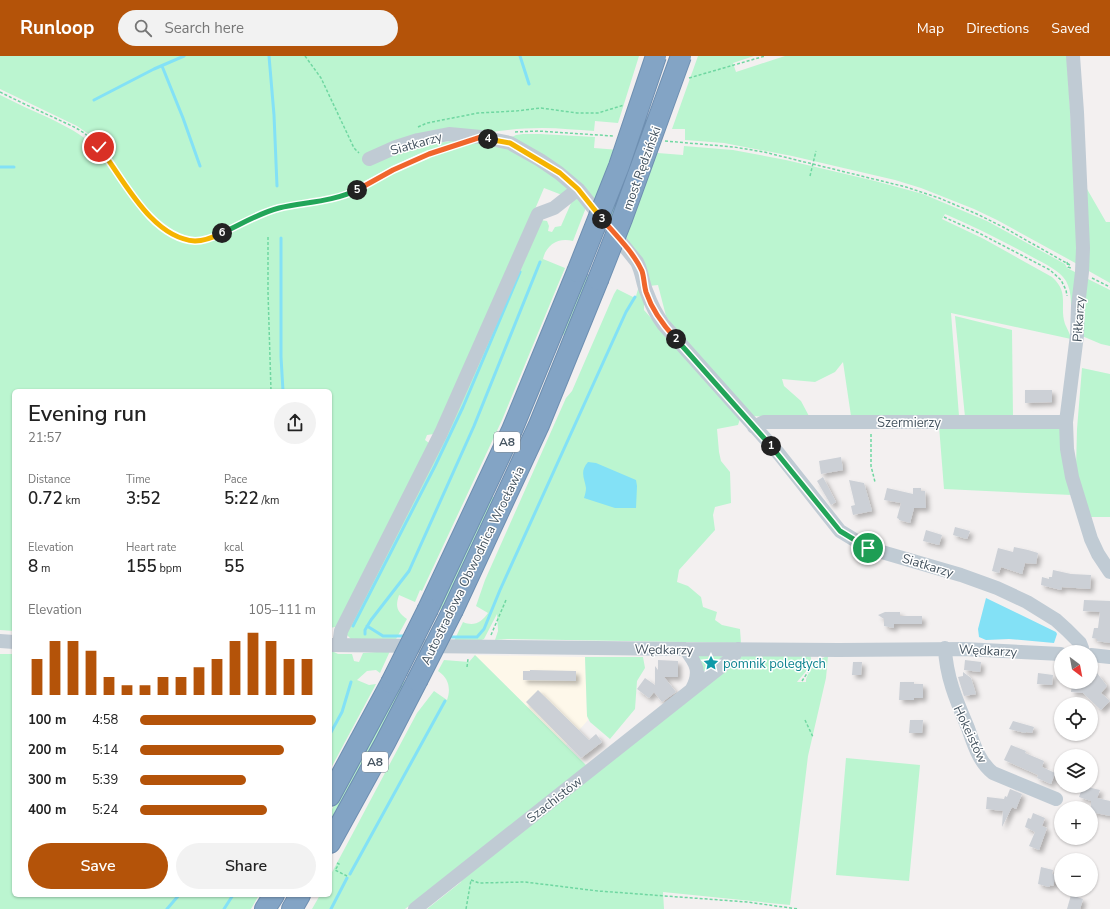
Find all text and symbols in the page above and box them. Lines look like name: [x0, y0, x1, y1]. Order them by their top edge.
search box: [118, 10, 398, 46]
text: Runloop: [20, 15, 94, 41]
icon: search: [132, 17, 154, 39]
text: Search here: [164, 18, 244, 38]
text: Map: [917, 19, 944, 38]
text: Directions: [966, 19, 1029, 38]
text: Saved: [1051, 19, 1090, 38]
street label: most Rędziński: [618, 124, 665, 213]
street label: Siatkarzy: [388, 128, 445, 160]
pin: 4: [478, 129, 498, 149]
pin: [82, 130, 116, 164]
text: 4: [485, 131, 491, 146]
icon: check: [88, 136, 110, 158]
pin: 5: [347, 180, 367, 200]
text: 5: [354, 182, 360, 197]
pin: 3: [592, 209, 612, 229]
text: 3: [599, 211, 605, 226]
pin: 6: [212, 223, 232, 243]
text: 6: [219, 225, 225, 240]
street label: Piłkarzy: [1068, 295, 1090, 343]
pin: 2: [666, 329, 686, 349]
text: 2: [673, 331, 679, 346]
text: Evening run: [28, 399, 147, 429]
button: share: [274, 402, 316, 444]
street label: Szermierzy: [877, 414, 941, 432]
text: 21:57: [28, 429, 62, 447]
road number: A8: [494, 432, 520, 452]
pin: 1: [761, 436, 781, 456]
text: 1: [768, 438, 774, 453]
street label: Autostradowa Obwodnica Wrocławia: [417, 463, 529, 668]
text: Distance: [28, 472, 71, 487]
text: Time: [126, 472, 150, 487]
text: Pace: [224, 472, 247, 487]
text: 0.72: [28, 487, 63, 510]
text: 3:52: [126, 487, 161, 510]
text: 5:22: [224, 487, 259, 510]
text: km: [63, 493, 80, 508]
text: /km: [259, 493, 279, 508]
pin: [851, 531, 885, 565]
icon: arrive: [857, 537, 879, 559]
text: Elevation: [28, 540, 74, 555]
text: Heart rate: [126, 540, 176, 555]
text: kcal: [224, 540, 244, 555]
street label: Siatkarzy: [900, 550, 956, 582]
text: 8: [28, 555, 38, 578]
text: 155: [126, 555, 157, 578]
text: 55: [224, 555, 244, 578]
text: m: [38, 561, 50, 576]
text: bpm: [157, 561, 182, 576]
text: Elevation: [28, 601, 82, 619]
text: 105–111 m: [248, 601, 316, 619]
street label: Wędkarzy: [634, 640, 694, 660]
street label: Wędkarzy: [958, 640, 1018, 662]
north arrow: [1054, 645, 1098, 689]
map controls: [1054, 645, 1098, 897]
place icon: pomnik poległych: [702, 654, 720, 672]
place label: pomnik poległych: [723, 655, 826, 673]
button: locate: [1054, 697, 1098, 741]
street label: Hokeistów: [949, 702, 991, 766]
text: 100 m: [28, 711, 66, 729]
text: 4:58: [92, 711, 118, 729]
text: 200 m: [28, 741, 66, 759]
text: 5:14: [92, 741, 118, 759]
button: layers: [1054, 749, 1098, 793]
road number: A8: [362, 752, 388, 772]
text: 300 m: [28, 771, 66, 789]
text: 5:39: [92, 771, 118, 789]
street label: Szachistów: [523, 772, 586, 827]
text: 400 m: [28, 801, 66, 819]
text: 5:24: [92, 801, 118, 819]
button: +: [1054, 801, 1098, 845]
button: Save: [28, 843, 168, 889]
button: Share: [176, 843, 316, 889]
button: −: [1054, 853, 1098, 897]

